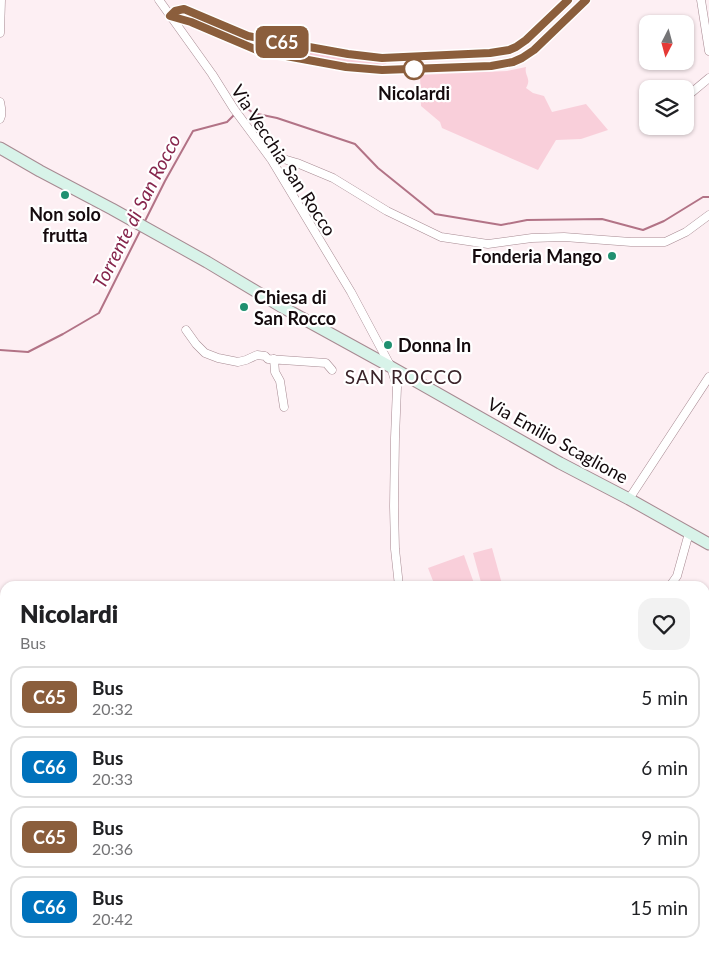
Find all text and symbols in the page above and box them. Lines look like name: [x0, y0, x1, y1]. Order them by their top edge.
north arrow: [639, 15, 694, 70]
map controls: [639, 15, 694, 135]
line badge: C65: [253, 26, 311, 58]
text: C65: [266, 31, 298, 53]
marker: Nicolardi: [403, 58, 425, 80]
street label: Via Vecchia San Rocco: [227, 80, 341, 240]
button: layers: [639, 80, 694, 135]
place label: Nicolardi: [378, 82, 450, 104]
water label: Torrente di San Rocco: [87, 130, 185, 292]
marker: Non solo frutta: [59, 189, 71, 201]
place label: Non solo frutta: [29, 203, 101, 246]
place label: Fonderia Mango: [472, 245, 602, 267]
marker: Fonderia Mango: [606, 250, 618, 262]
place label: Chiesa di San Rocco: [254, 286, 336, 329]
marker: Chiesa di San Rocco: [238, 301, 250, 313]
place label: Donna In: [398, 334, 471, 356]
marker: Donna In: [382, 339, 394, 351]
district label: SAN ROCCO: [345, 365, 463, 388]
street label: Via Emilio Scaglione: [484, 392, 632, 488]
button: heart: [638, 598, 690, 650]
text: Nicolardi: [20, 599, 118, 628]
text: Bus: [20, 633, 46, 652]
text: Bus: [92, 676, 123, 699]
text: C65: [33, 686, 66, 708]
text: 5 min: [641, 686, 688, 709]
text: 20:32: [92, 699, 133, 718]
text: Bus: [92, 746, 123, 769]
text: C66: [33, 756, 66, 778]
text: 6 min: [641, 756, 688, 779]
text: 20:33: [92, 769, 133, 788]
text: Bus: [92, 816, 123, 839]
text: C65: [33, 826, 66, 848]
text: 9 min: [641, 826, 688, 849]
text: 20:36: [92, 839, 133, 858]
text: Bus: [92, 886, 123, 909]
text: C66: [33, 896, 66, 918]
text: 15 min: [630, 896, 688, 919]
text: 20:42: [92, 909, 133, 928]

